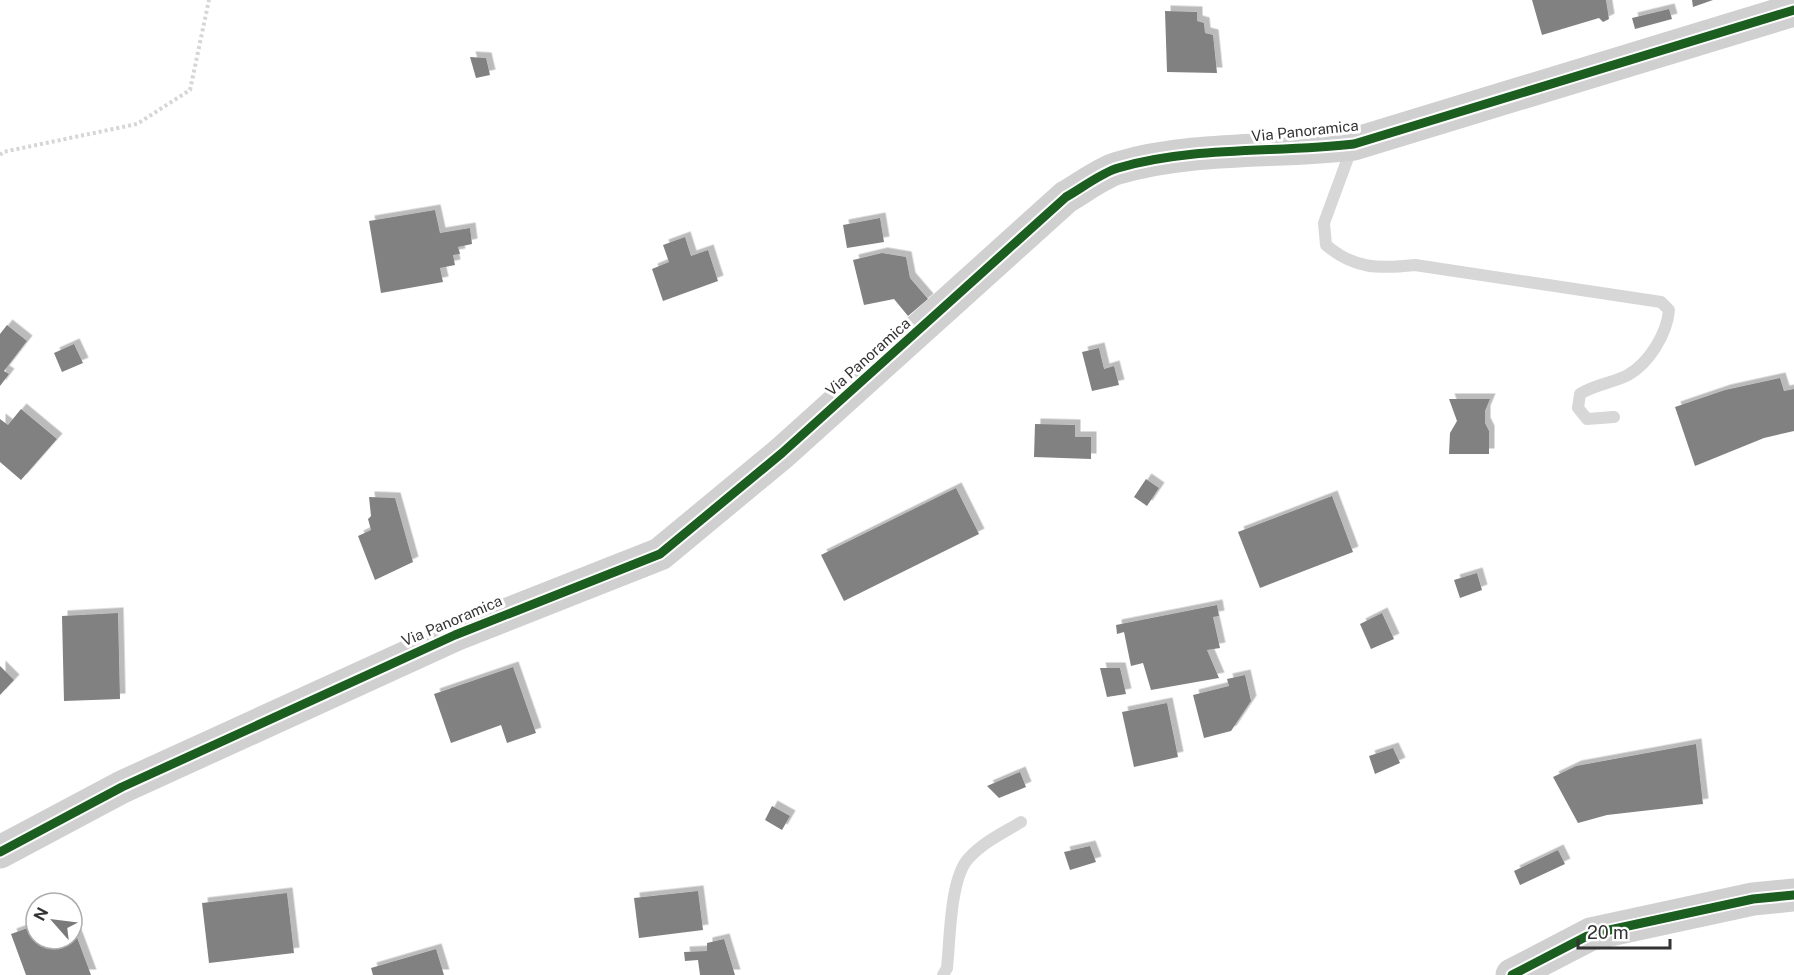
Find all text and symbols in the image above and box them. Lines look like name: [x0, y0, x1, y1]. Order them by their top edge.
street label: Via Panoramica: [1251, 116, 1359, 145]
street label: Via Panoramica: [822, 314, 913, 399]
street label: Via Panoramica: [399, 592, 505, 649]
north arrow: [24, 891, 84, 951]
text: N: [30, 904, 53, 924]
scale bar: [1578, 912, 1670, 950]
text: 20 m: [1587, 922, 1629, 943]

